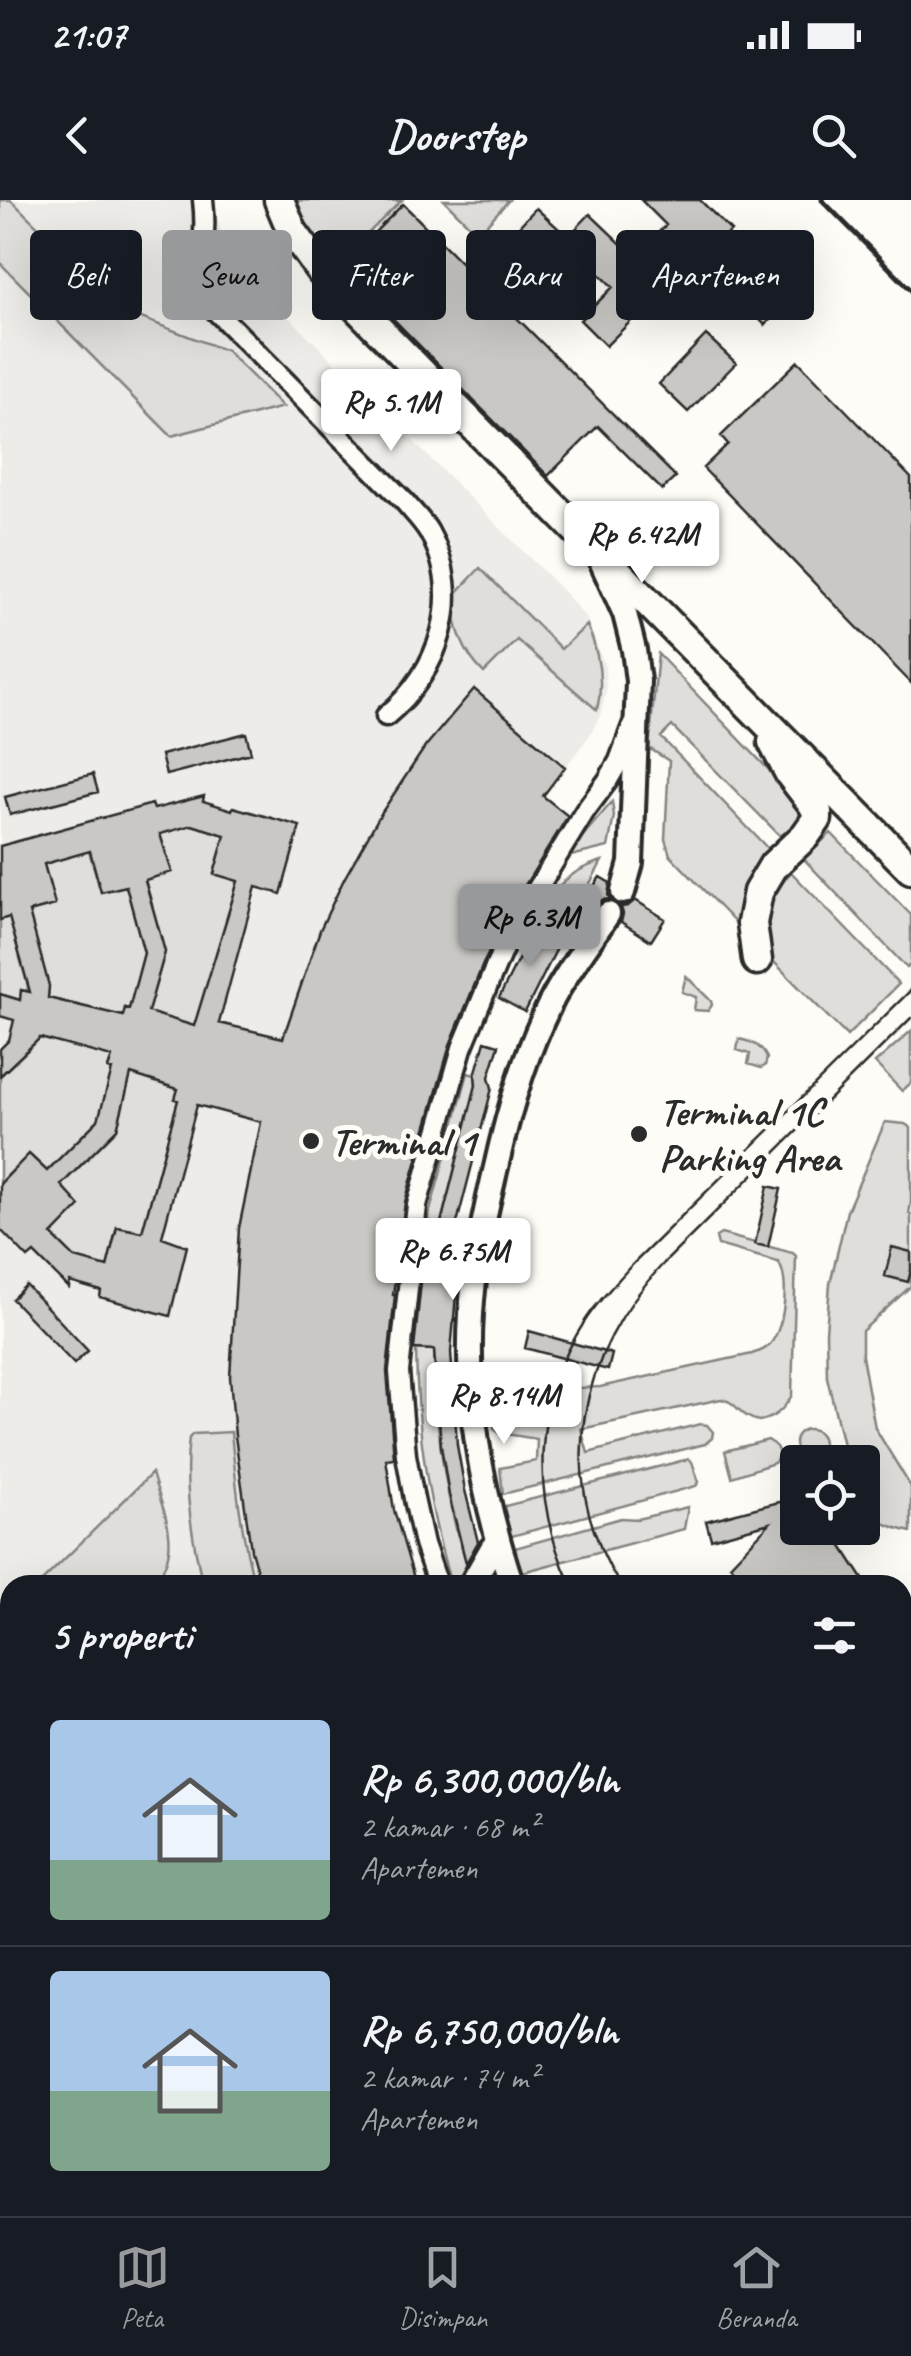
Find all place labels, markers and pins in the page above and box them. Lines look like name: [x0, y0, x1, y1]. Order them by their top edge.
pin: Rp 5.1M: [299, 369, 483, 454]
pin: Rp 6.42M: [539, 501, 745, 586]
pin: Rp 6.3M: [438, 884, 622, 969]
place label: Terminal 1C Parking Area: [659, 1087, 843, 1183]
place label: Terminal 1: [331, 1117, 480, 1167]
marker: Terminal 1C Parking Area: [628, 1123, 650, 1145]
marker: Terminal 1: [300, 1130, 322, 1152]
pin: Rp 6.75M: [350, 1218, 556, 1303]
pin: Rp 8.14M: [401, 1362, 607, 1447]

